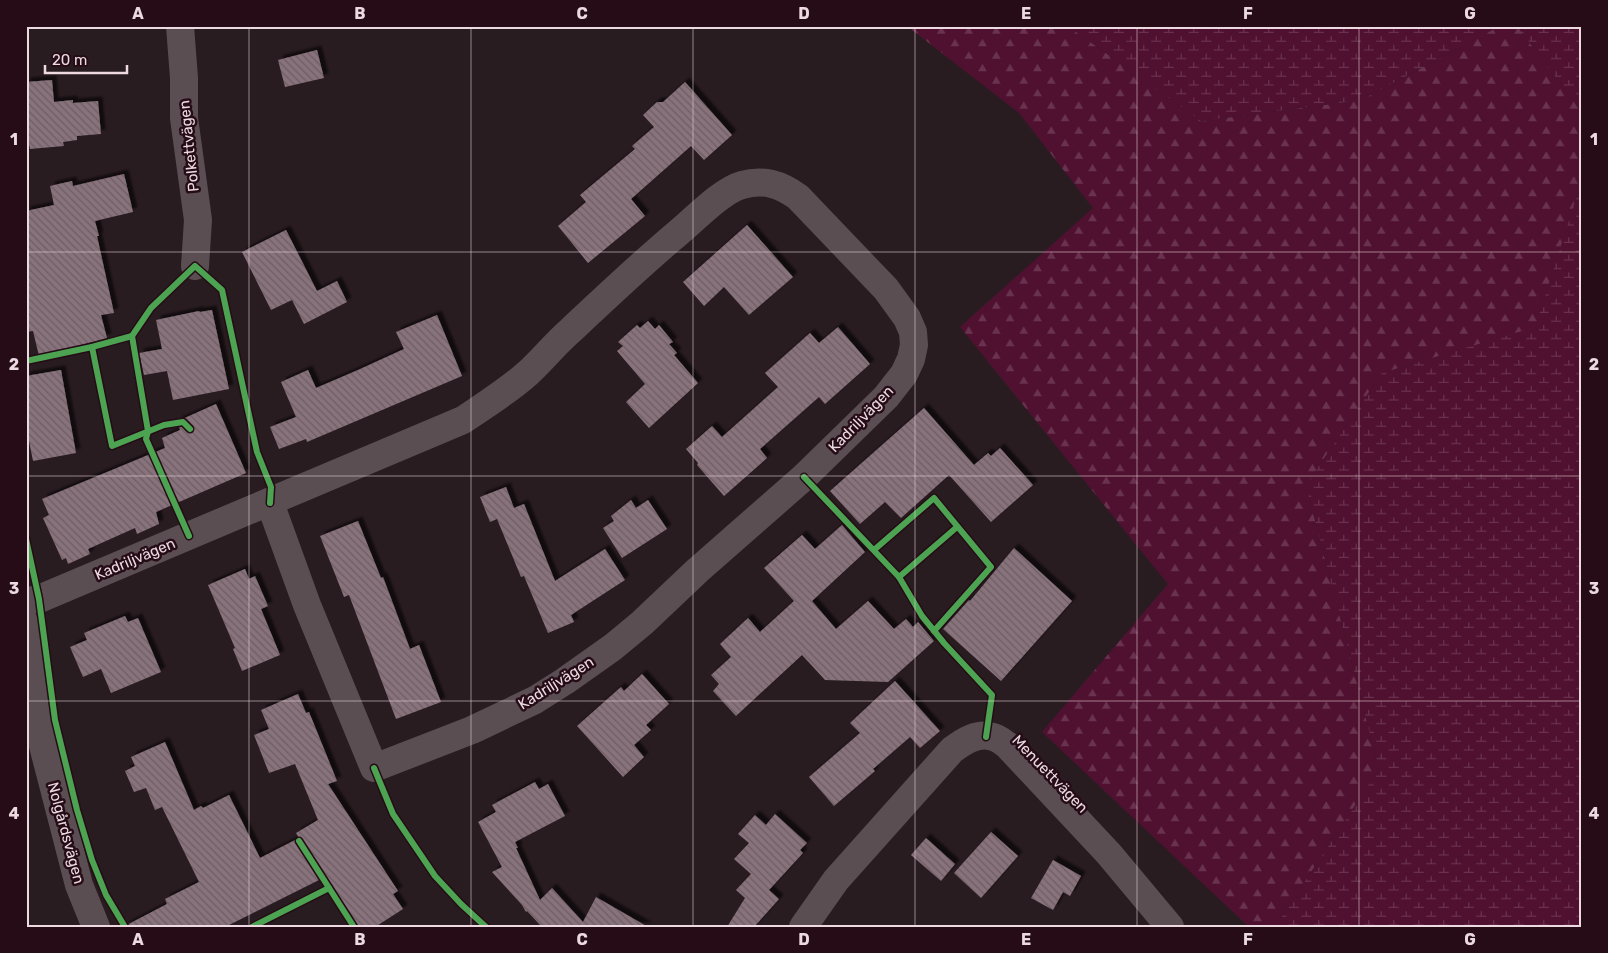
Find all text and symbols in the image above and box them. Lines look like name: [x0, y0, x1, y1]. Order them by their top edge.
text: A: [132, 4, 144, 23]
text: B: [354, 4, 366, 23]
text: C: [576, 4, 588, 23]
text: D: [798, 4, 810, 23]
text: E: [1021, 4, 1031, 23]
text: F: [1243, 4, 1253, 23]
text: G: [1464, 4, 1476, 23]
scale bar: [45, 42, 128, 74]
text: 20 m: [52, 51, 87, 69]
street label: Polkettvägen: [175, 99, 203, 193]
text: 1: [10, 130, 18, 149]
text: 1: [1590, 130, 1598, 149]
text: 2: [9, 355, 19, 374]
text: 2: [1589, 355, 1599, 374]
street label: Kadriljvägen: [825, 382, 897, 456]
street label: Kadriljvägen: [92, 534, 178, 584]
text: 3: [9, 579, 19, 598]
text: 3: [1589, 579, 1599, 598]
street label: Kadriljvägen: [515, 653, 597, 713]
street label: Menuettvägen: [1008, 731, 1092, 817]
street label: Nolgårdsvägen: [44, 780, 88, 886]
text: 4: [9, 804, 20, 823]
text: 4: [1589, 804, 1600, 823]
text: A: [132, 930, 144, 949]
text: B: [354, 930, 366, 949]
text: C: [576, 930, 588, 949]
text: D: [798, 930, 810, 949]
text: E: [1021, 930, 1031, 949]
text: F: [1243, 930, 1253, 949]
text: G: [1464, 930, 1476, 949]

